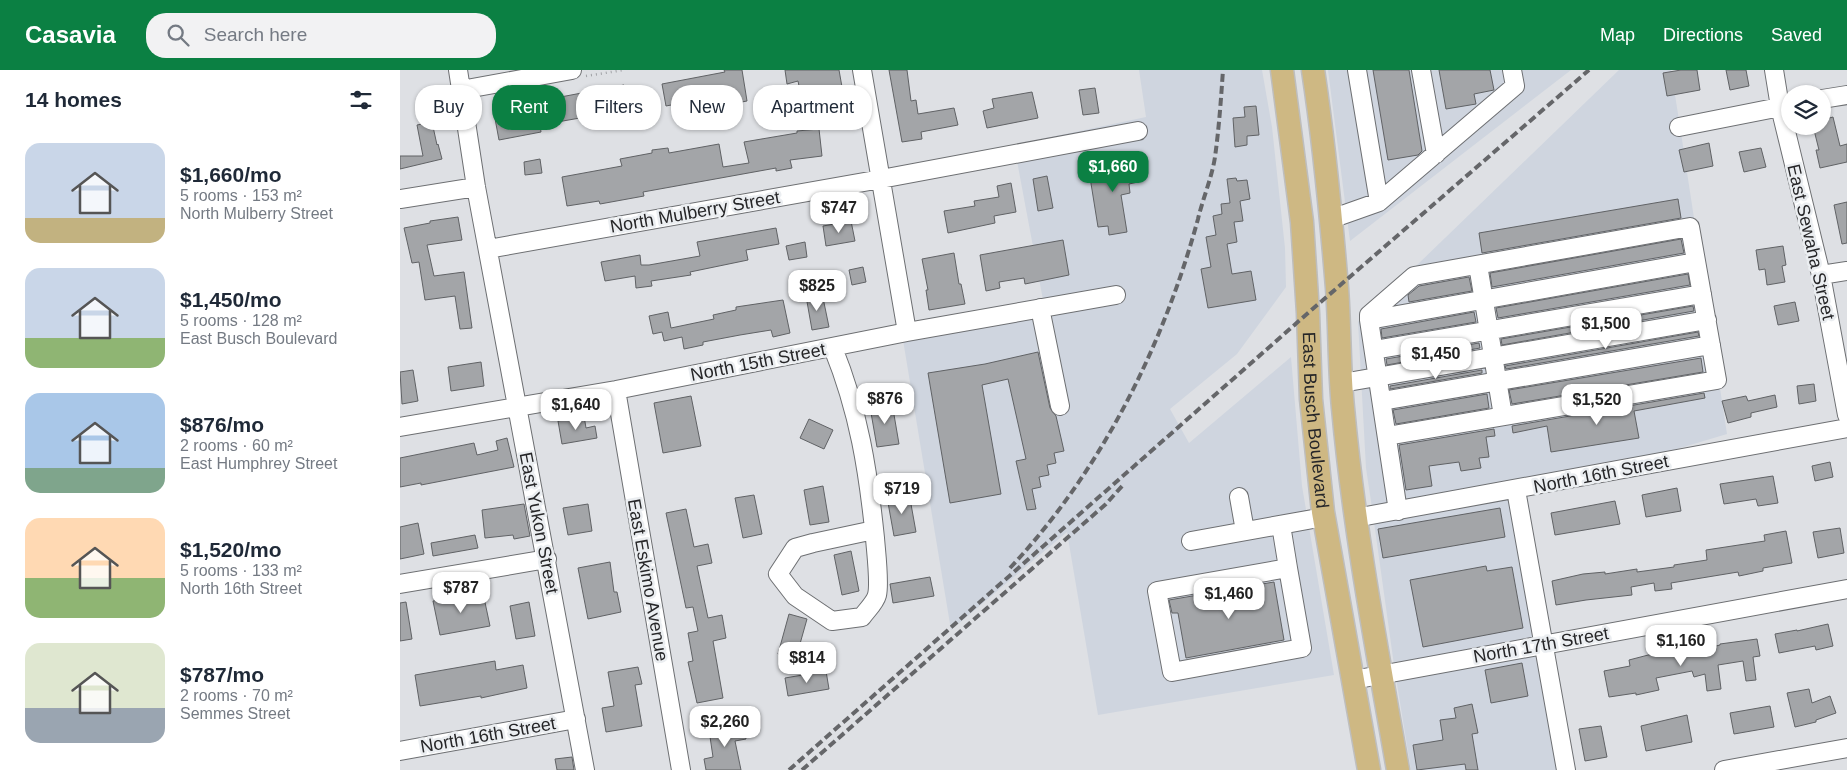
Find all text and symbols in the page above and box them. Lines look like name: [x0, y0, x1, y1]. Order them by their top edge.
search box: [146, 13, 496, 58]
text: Casavia: [25, 21, 116, 48]
icon: search: [164, 21, 192, 49]
text: Search here: [204, 24, 307, 45]
text: Map: [1600, 25, 1635, 45]
text: Directions: [1663, 25, 1743, 45]
text: Saved: [1771, 25, 1822, 45]
chip: Buy: [415, 85, 482, 130]
chip: Rent: [492, 85, 566, 130]
chip: Filters: [576, 85, 661, 130]
chip: New: [671, 85, 743, 130]
chip: Apartment: [753, 85, 872, 130]
map controls: [1781, 85, 1831, 135]
button: layers: [1781, 85, 1831, 135]
icon: filters: [347, 86, 375, 114]
text: 14 homes: [25, 88, 122, 111]
pin: $1,660: [1072, 150, 1154, 193]
text: $1,660: [1089, 158, 1137, 175]
street label: East Sewaha Street: [1783, 162, 1839, 322]
icon: home: [65, 163, 125, 223]
text: $1,660/mo: [180, 163, 282, 186]
text: 5 rooms · 153 m²: [180, 187, 302, 204]
street label: North Mulberry Street: [609, 187, 781, 237]
pin: $747: [809, 191, 869, 234]
text: $747: [821, 199, 857, 216]
text: North Mulberry Street: [180, 205, 333, 222]
pin: $825: [787, 270, 847, 312]
text: $825: [799, 277, 835, 294]
icon: home: [65, 288, 125, 348]
text: $1,450/mo: [180, 288, 282, 311]
pin: $1,500: [1565, 308, 1647, 350]
text: 5 rooms · 128 m²: [180, 312, 302, 329]
text: $1,500: [1582, 315, 1630, 332]
text: East Busch Boulevard: [180, 330, 337, 347]
street label: East Busch Boulevard: [1299, 332, 1333, 509]
pin: $1,450: [1395, 338, 1477, 380]
street label: North 15th Street: [689, 339, 827, 385]
text: $1,450: [1412, 345, 1460, 362]
pin: $876: [855, 382, 915, 425]
pin: $1,520: [1556, 384, 1638, 426]
pin: $1,640: [535, 388, 617, 431]
text: $876: [867, 390, 903, 407]
text: $1,520: [1573, 391, 1621, 408]
text: $1,640: [552, 396, 600, 413]
icon: home: [65, 413, 125, 473]
text: $876/mo: [180, 413, 264, 436]
text: 2 rooms · 60 m²: [180, 437, 293, 454]
street label: East Yukon Street: [515, 451, 563, 595]
street label: North 16th Street: [1532, 451, 1670, 497]
text: East Humphrey Street: [180, 455, 337, 472]
pin: $719: [872, 472, 932, 515]
text: $719: [884, 480, 920, 497]
street label: East Eskimo Avenue: [624, 497, 672, 663]
icon: home: [65, 538, 125, 598]
text: $1,520/mo: [180, 538, 282, 561]
text: 5 rooms · 133 m²: [180, 562, 302, 579]
pin: $787: [431, 572, 491, 614]
pin: $1,460: [1188, 578, 1270, 620]
text: $787: [443, 579, 479, 596]
text: North 16th Street: [180, 580, 302, 597]
text: $1,460: [1205, 585, 1253, 602]
street label: North 17th Street: [1472, 623, 1610, 667]
pin: $1,160: [1640, 624, 1722, 667]
text: $1,160: [1657, 632, 1705, 649]
pin: $814: [777, 642, 837, 684]
text: $814: [789, 649, 825, 666]
icon: home: [65, 663, 125, 723]
text: $787/mo: [180, 663, 264, 686]
text: 2 rooms · 70 m²: [180, 687, 293, 704]
text: Semmes Street: [180, 705, 290, 722]
pin: $2,260: [684, 706, 766, 748]
street label: North 16th Street: [419, 713, 557, 757]
text: $2,260: [701, 713, 749, 730]

